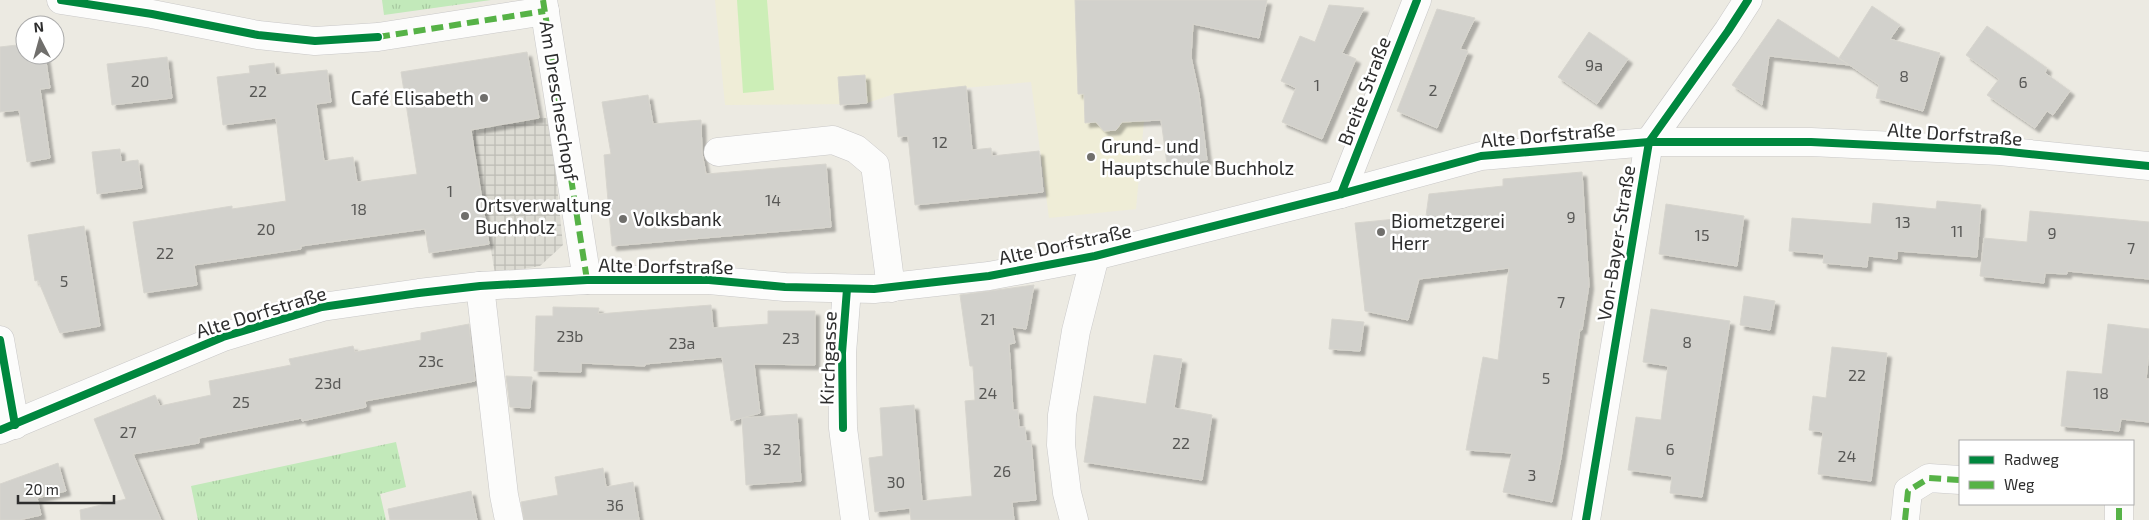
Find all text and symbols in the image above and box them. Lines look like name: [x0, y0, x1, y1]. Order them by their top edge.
north arrow: [15, 15, 65, 65]
text: N: [33, 18, 45, 36]
street label: Am Drescheschopf: [535, 19, 584, 184]
street label: Breite Straße: [1332, 33, 1395, 148]
house number: 9a: [1585, 55, 1603, 74]
house number: 8: [1899, 66, 1909, 85]
house number: 20: [131, 71, 149, 90]
house number: 6: [2018, 72, 2028, 91]
house number: 1: [1314, 75, 1320, 94]
house number: 2: [1429, 80, 1438, 99]
house number: 22: [249, 81, 267, 100]
place label: Café Elisabeth: [351, 86, 474, 109]
marker: Café Elisabeth: [478, 92, 490, 104]
street label: Alte Dorfstraße: [1480, 117, 1616, 152]
street label: Alte Dorfstraße: [1887, 117, 2023, 150]
house number: 12: [932, 132, 948, 151]
place label: Grund- und Hauptschule Buchholz: [1101, 134, 1294, 179]
marker: Grund- und Hauptschule Buchholz: [1085, 151, 1097, 163]
street label: Von-Bayer-Straße: [1592, 163, 1639, 322]
house number: 1: [447, 181, 453, 200]
house number: 14: [765, 190, 781, 209]
place label: Ortsverwaltung Buchholz: [475, 193, 612, 238]
house number: 18: [351, 199, 367, 218]
place label: Volksbank: [633, 207, 722, 230]
house number: 9: [1566, 207, 1576, 226]
place label: Biometzgerei Herr: [1391, 209, 1505, 254]
marker: Ortsverwaltung Buchholz: [459, 210, 471, 222]
house number: 13: [1895, 212, 1911, 231]
marker: Volksbank: [617, 213, 629, 225]
street label: Alte Dorfstraße: [996, 218, 1133, 269]
house number: 20: [257, 219, 275, 238]
house number: 11: [1951, 221, 1963, 240]
house number: 9: [2047, 223, 2057, 242]
house number: 15: [1695, 225, 1709, 244]
marker: Biometzgerei Herr: [1375, 226, 1387, 238]
house number: 7: [2127, 238, 2135, 257]
house number: 22: [156, 243, 174, 262]
street label: Alte Dorfstraße: [598, 253, 734, 278]
house number: 5: [60, 271, 68, 290]
street label: Alte Dorfstraße: [193, 281, 329, 342]
house number: 7: [1557, 292, 1565, 311]
house number: 21: [980, 309, 996, 328]
street label: Kirchgasse: [814, 311, 841, 405]
house number: 23b: [556, 326, 584, 345]
house number: 23: [782, 328, 800, 347]
house number: 8: [1682, 332, 1692, 351]
house number: 23a: [669, 333, 695, 352]
house number: 23c: [418, 351, 444, 370]
house number: 22: [1848, 365, 1866, 384]
house number: 5: [1542, 368, 1550, 387]
house number: 23d: [314, 373, 342, 392]
house number: 24: [979, 383, 998, 402]
house number: 18: [2093, 383, 2109, 402]
house number: 25: [232, 392, 250, 411]
house number: 27: [119, 422, 137, 441]
house number: 22: [1172, 433, 1190, 452]
house number: 32: [763, 439, 781, 458]
house number: 6: [1665, 439, 1675, 458]
legend: [1959, 440, 2134, 505]
house number: 24: [1838, 446, 1857, 465]
text: Radweg: [2004, 450, 2059, 468]
house number: 26: [993, 461, 1011, 480]
house number: 3: [1528, 465, 1536, 484]
scale bar: [18, 472, 114, 504]
house number: 30: [887, 472, 905, 491]
text: Weg: [2004, 475, 2035, 493]
text: 20 m: [25, 480, 59, 498]
house number: 36: [606, 495, 624, 514]

